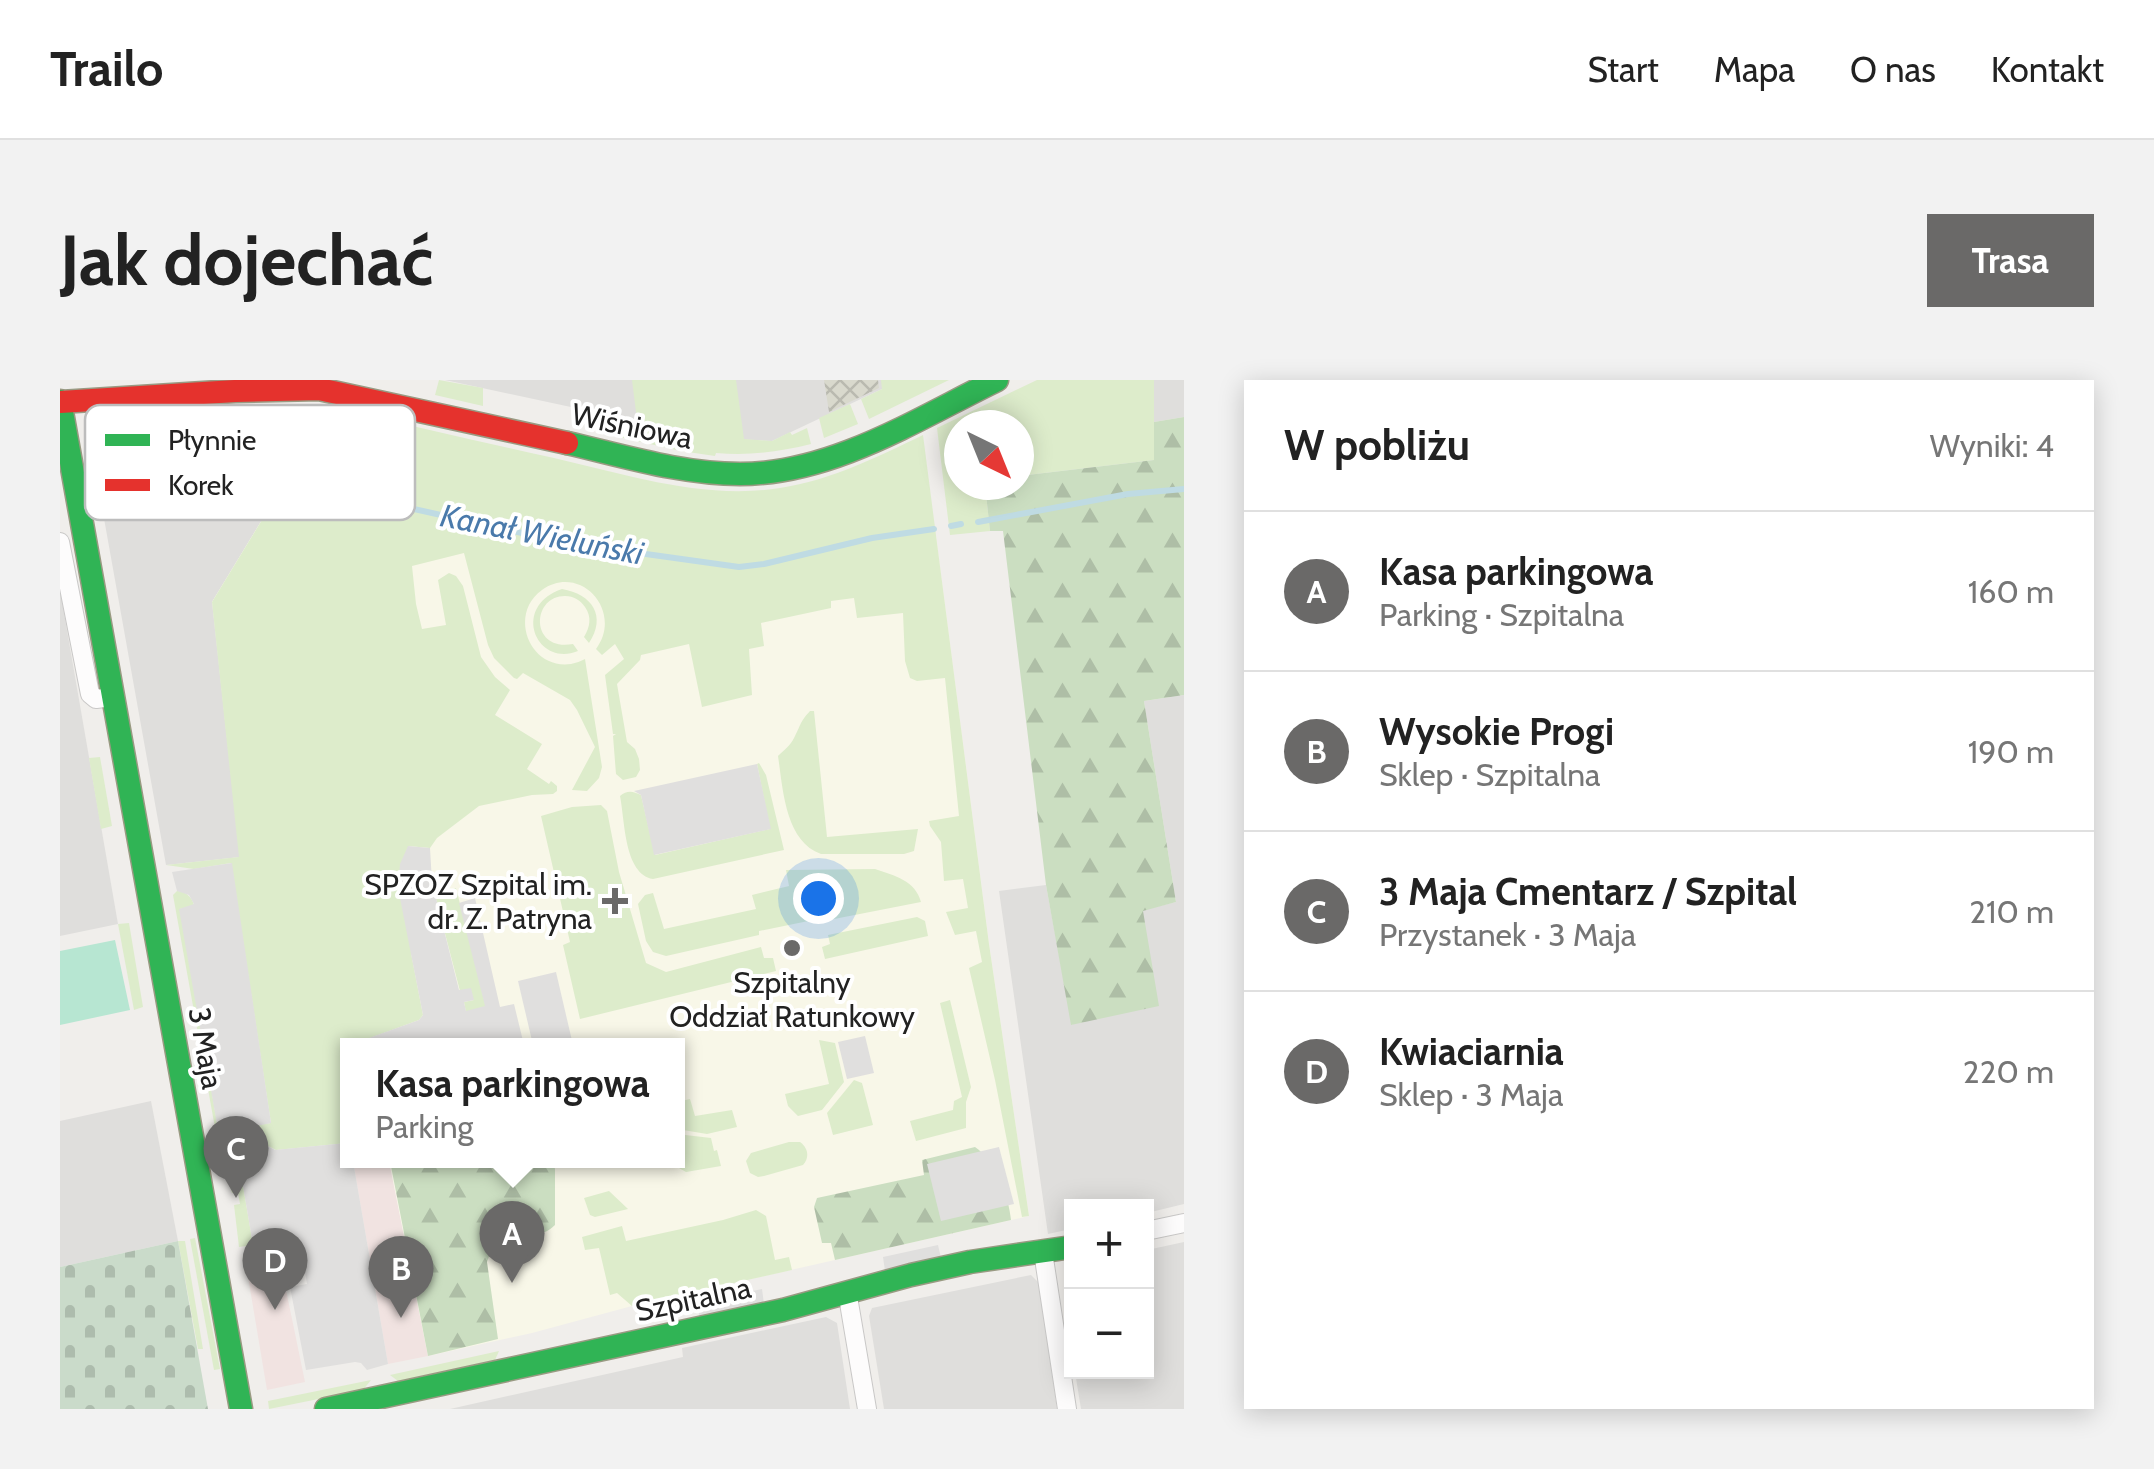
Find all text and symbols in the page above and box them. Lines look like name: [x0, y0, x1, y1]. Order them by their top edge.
text: Trailo: [50, 40, 163, 98]
text: Start: [1587, 48, 1659, 91]
text: Mapa: [1714, 48, 1795, 91]
text: O nas: [1850, 48, 1936, 91]
text: Kontakt: [1991, 48, 2104, 91]
button: Trasa: [1927, 214, 2094, 307]
text: Jak dojechać: [60, 217, 433, 303]
street label: Wiśniowa: [568, 395, 696, 457]
legend: [85, 405, 415, 520]
north arrow: [944, 410, 1034, 500]
text: W pobliżu: [1284, 419, 1470, 471]
text: Płynnie: [168, 423, 256, 457]
text: Wyniki: 4: [1930, 426, 2054, 465]
text: Korek: [168, 468, 234, 502]
water label: Kanał Wieluński: [437, 495, 648, 573]
text: Kasa parkingowa: [1379, 548, 1654, 595]
text: A: [1306, 572, 1327, 611]
text: 160 m: [1968, 572, 2054, 611]
text: Parking · Szpitalna: [1379, 595, 1624, 634]
text: Wysokie Progi: [1379, 708, 1614, 755]
text: B: [1306, 732, 1327, 771]
text: 190 m: [1968, 732, 2054, 771]
text: Sklep · Szpitalna: [1379, 755, 1600, 794]
place label: SPZOZ Szpital im. dr. Z. Patryna: [364, 866, 593, 937]
text: 3 Maja Cmentarz / Szpital: [1379, 868, 1797, 915]
your location: [793, 873, 844, 924]
marker: SPZOZ Szpital im. dr. Z. Patryna: [602, 888, 628, 914]
text: C: [1307, 892, 1326, 931]
text: 210 m: [1969, 892, 2054, 931]
text: Przystanek · 3 Maja: [1379, 915, 1636, 954]
marker: Szpitalny Oddział Ratunkowy: [781, 937, 803, 959]
place label: Szpitalny Oddział Ratunkowy: [669, 964, 915, 1035]
street label: 3 Maja: [181, 1004, 231, 1092]
text: Kwiaciarnia: [1379, 1028, 1564, 1075]
popup: [340, 1038, 685, 1168]
text: D: [1305, 1052, 1328, 1091]
text: 220 m: [1963, 1052, 2054, 1091]
text: Kasa parkingowa: [375, 1060, 650, 1107]
text: Sklep · 3 Maja: [1379, 1075, 1563, 1114]
text: Parking: [375, 1107, 474, 1146]
pin: C: [204, 1116, 268, 1198]
map controls: [1064, 1199, 1154, 1379]
button: +: [1064, 1199, 1154, 1289]
pin: A: [480, 1200, 544, 1283]
pin: D: [242, 1228, 308, 1310]
pin: B: [368, 1236, 434, 1318]
street label: Szpitalna: [632, 1269, 755, 1329]
button: −: [1064, 1289, 1154, 1379]

